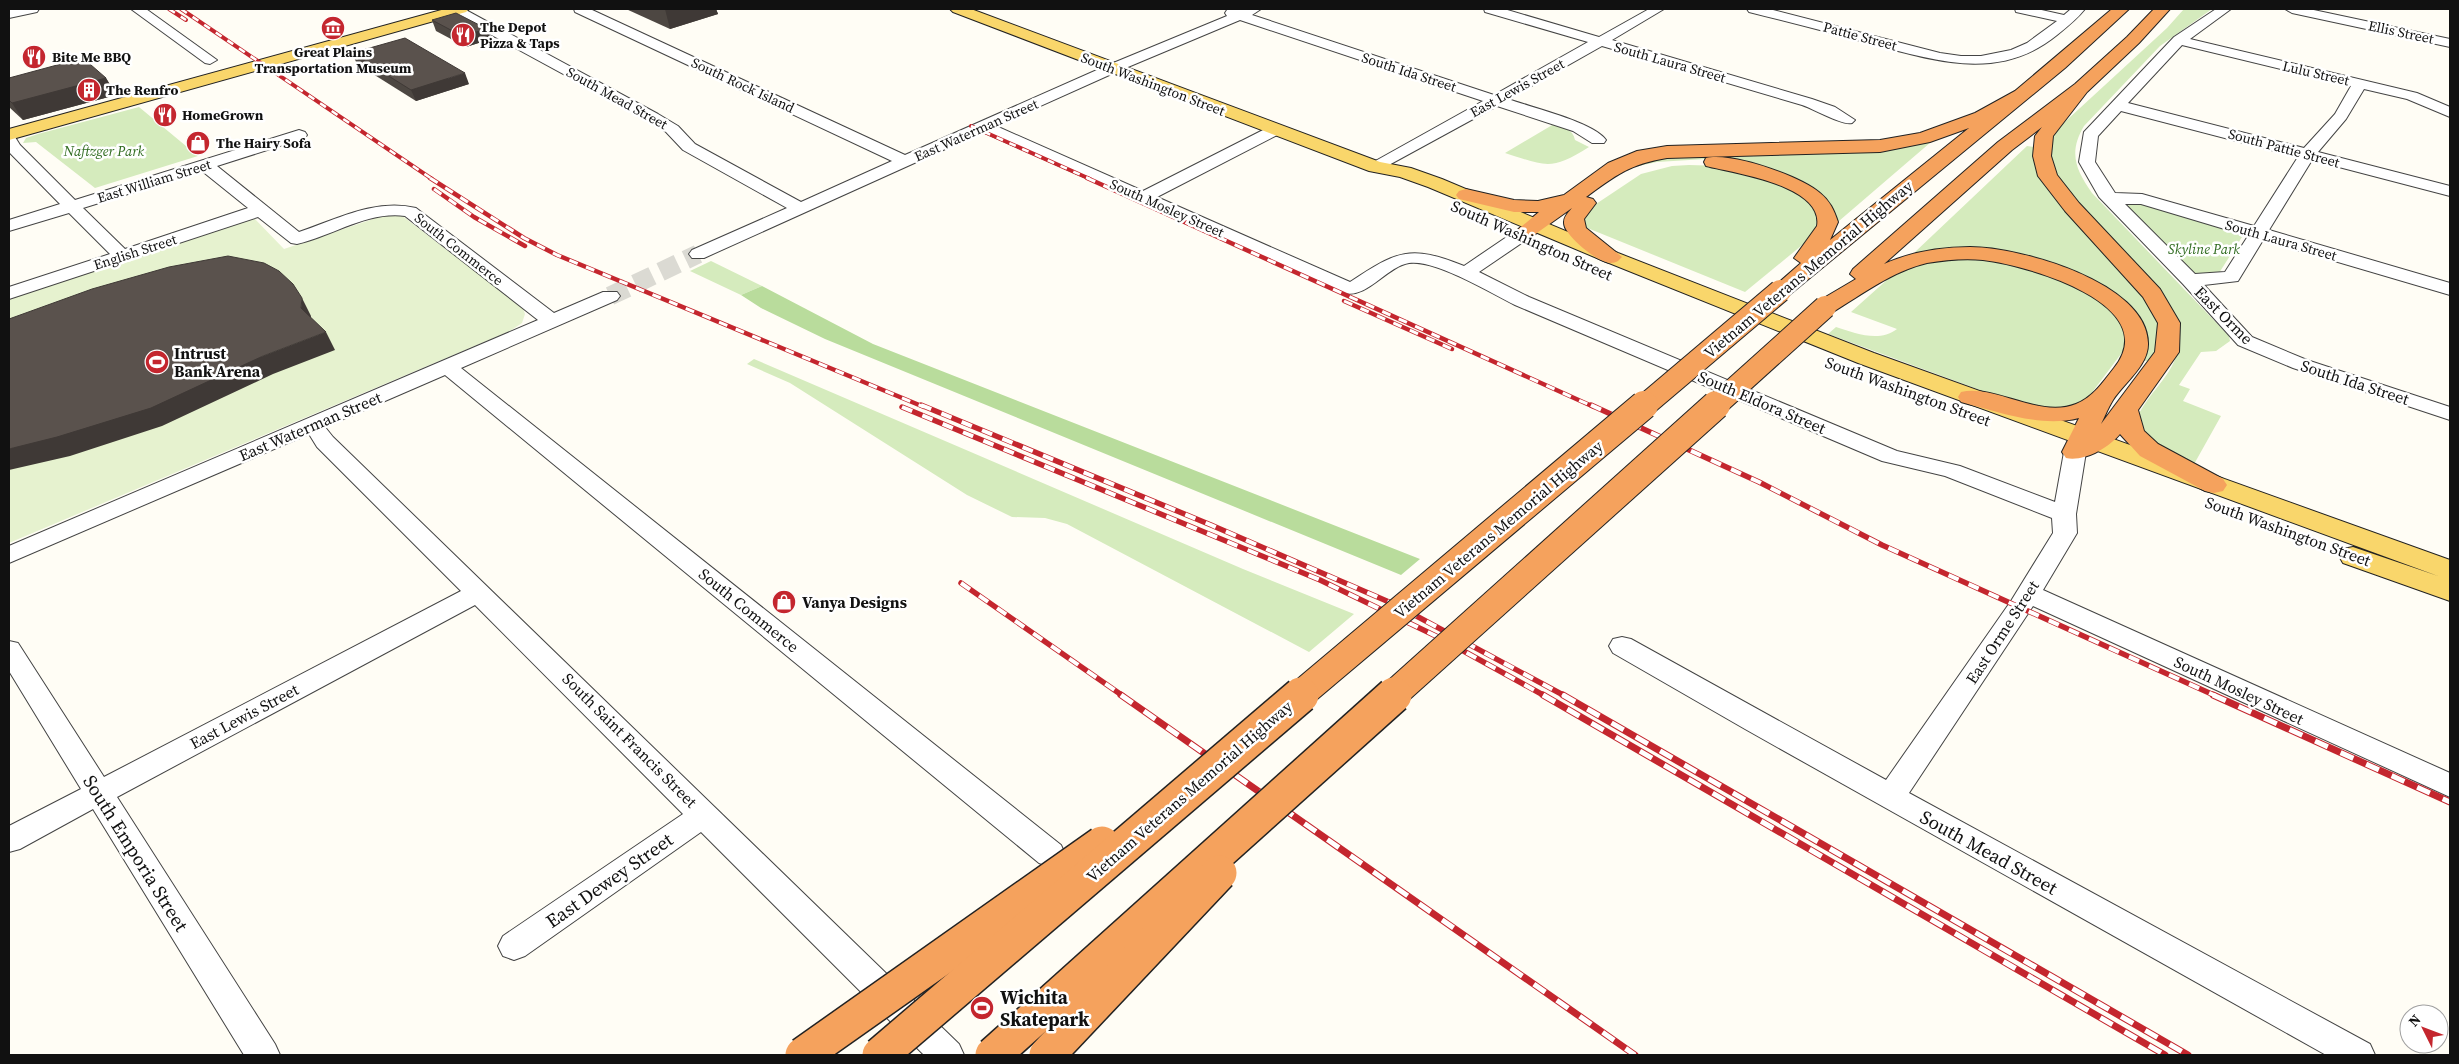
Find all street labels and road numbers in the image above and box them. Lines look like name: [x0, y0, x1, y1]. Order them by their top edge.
street label: Ellis Street: [2366, 15, 2436, 49]
street label: Pattie Street: [1821, 17, 1899, 56]
street label: South Laura Street: [1612, 37, 1728, 88]
street label: South Washington Street: [1078, 47, 1228, 121]
street label: South Ida Street: [1359, 47, 1459, 97]
street label: South Rock Island: [688, 52, 798, 118]
street label: East Lewis Street: [1466, 54, 1568, 122]
street label: Lulu Street: [2281, 56, 2352, 90]
street label: South Mead Street: [563, 62, 672, 134]
street label: East Waterman Street: [911, 93, 1042, 166]
street label: South Pattie Street: [2226, 124, 2342, 173]
street label: East William Street: [95, 154, 214, 208]
street label: South Mosley Street: [1107, 174, 1228, 242]
street label: Vietnam Veterans Memorial Highway: [1699, 174, 1918, 363]
street label: South Washington Street: [1448, 194, 1617, 286]
street label: South Commerce: [410, 208, 508, 290]
street label: South Laura Street: [2223, 215, 2339, 266]
street label: English Street: [91, 229, 179, 275]
street label: East Orme: [2190, 281, 2258, 349]
street label: South Washington Street: [1822, 351, 1995, 431]
street label: South Ida Street: [2298, 354, 2413, 410]
street label: South Eldora Street: [1695, 365, 1830, 439]
street label: East Waterman Street: [235, 386, 385, 466]
street label: Vietnam Veterans Memorial Highway: [1389, 434, 1608, 623]
street label: South Washington Street: [2202, 491, 2375, 571]
street label: South Commerce: [694, 563, 804, 657]
street label: East Orme Street: [1960, 575, 2044, 688]
street label: South Mosley Street: [2171, 650, 2308, 730]
street label: South Saint Francis Street: [558, 668, 703, 813]
street label: East Lewis Street: [186, 678, 303, 754]
street label: Vietnam Veterans Memorial Highway: [1081, 695, 1297, 887]
street label: South Emporia Street: [77, 770, 195, 937]
street label: South Mead Street: [1916, 803, 2063, 901]
street label: East Dewey Street: [540, 826, 679, 934]

